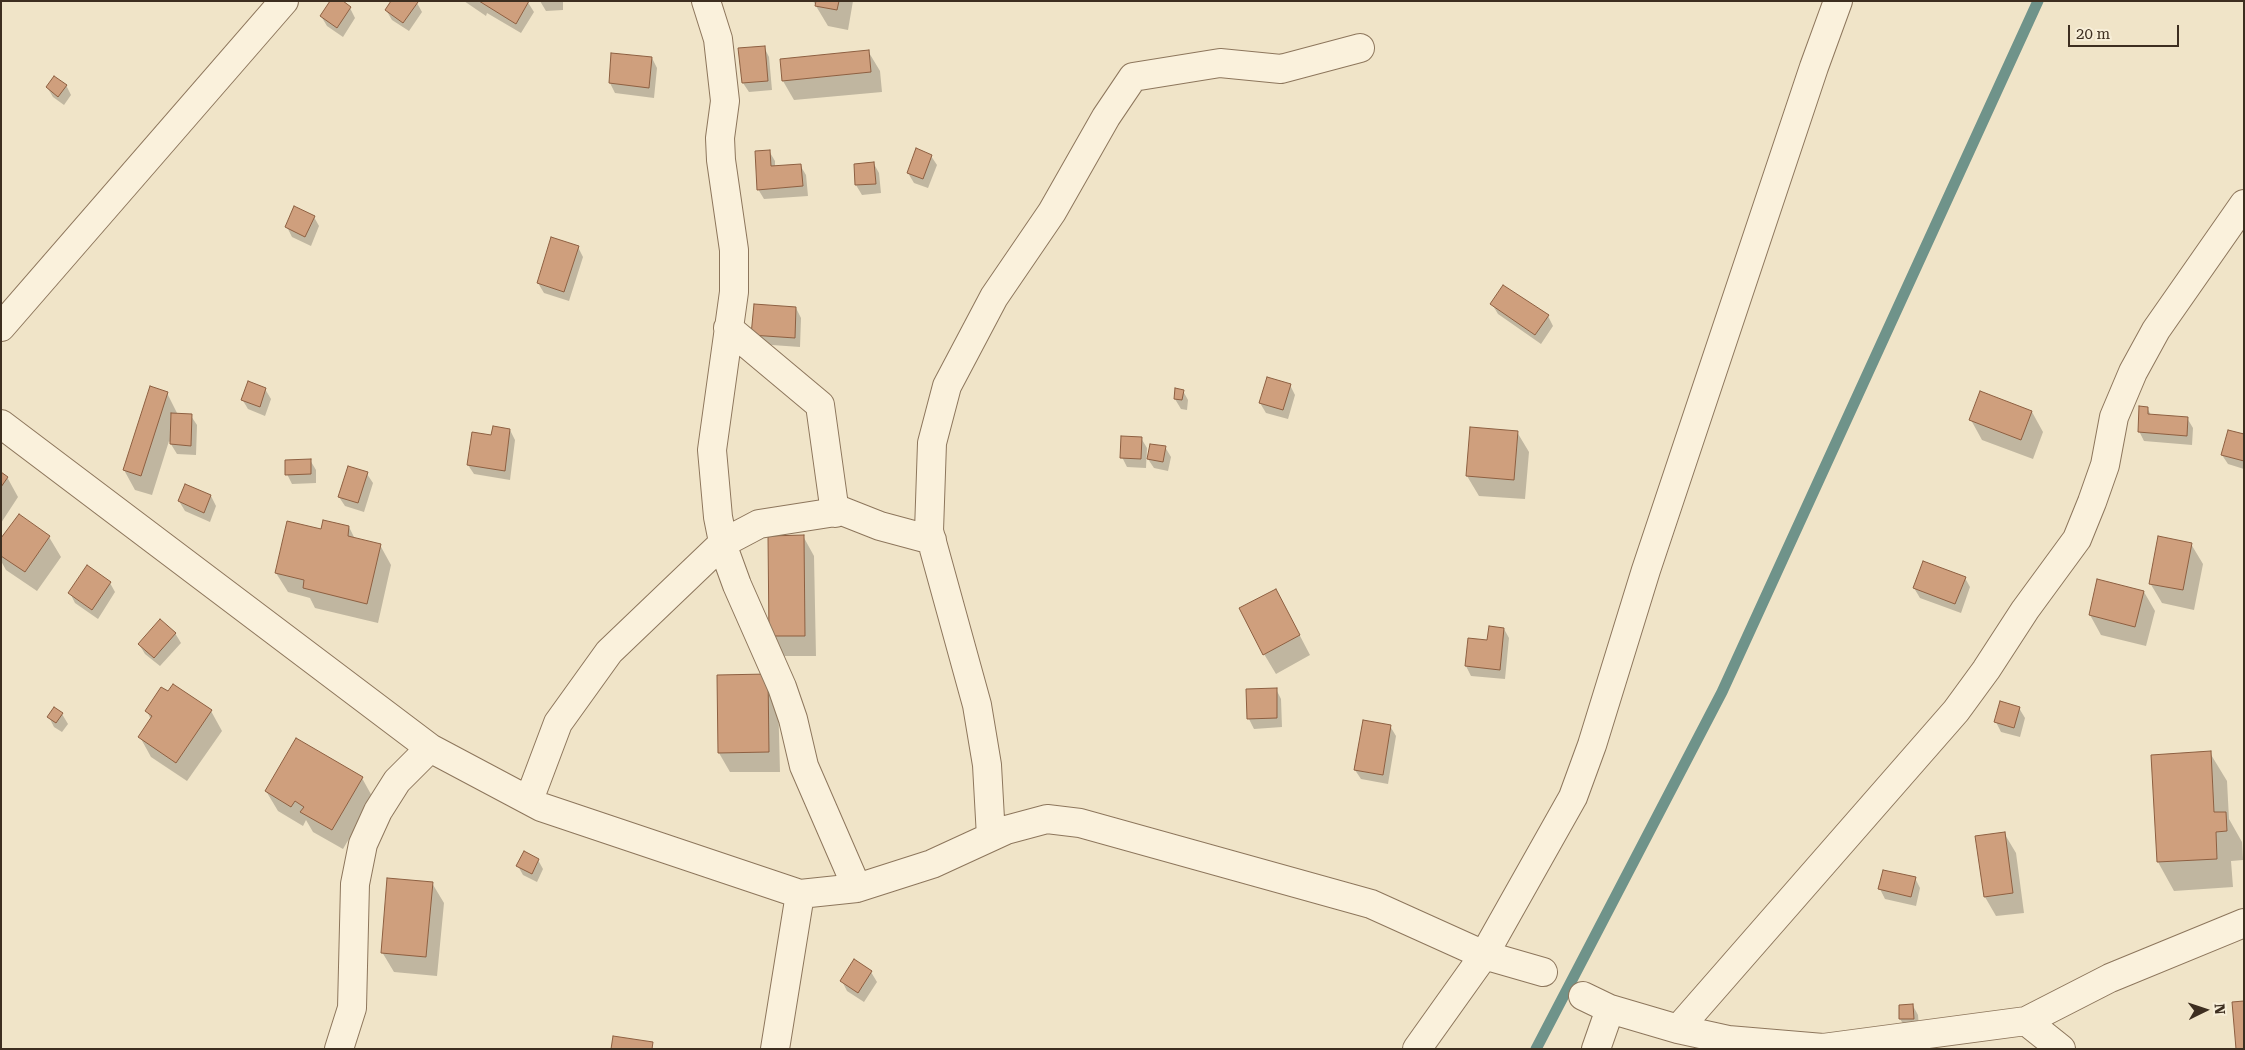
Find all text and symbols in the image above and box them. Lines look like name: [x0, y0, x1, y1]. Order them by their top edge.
scale bar: [2070, 15, 2181, 47]
text: 20 m: [2076, 25, 2110, 43]
north arrow: [2180, 985, 2230, 1035]
text: N: [2212, 1003, 2228, 1015]

